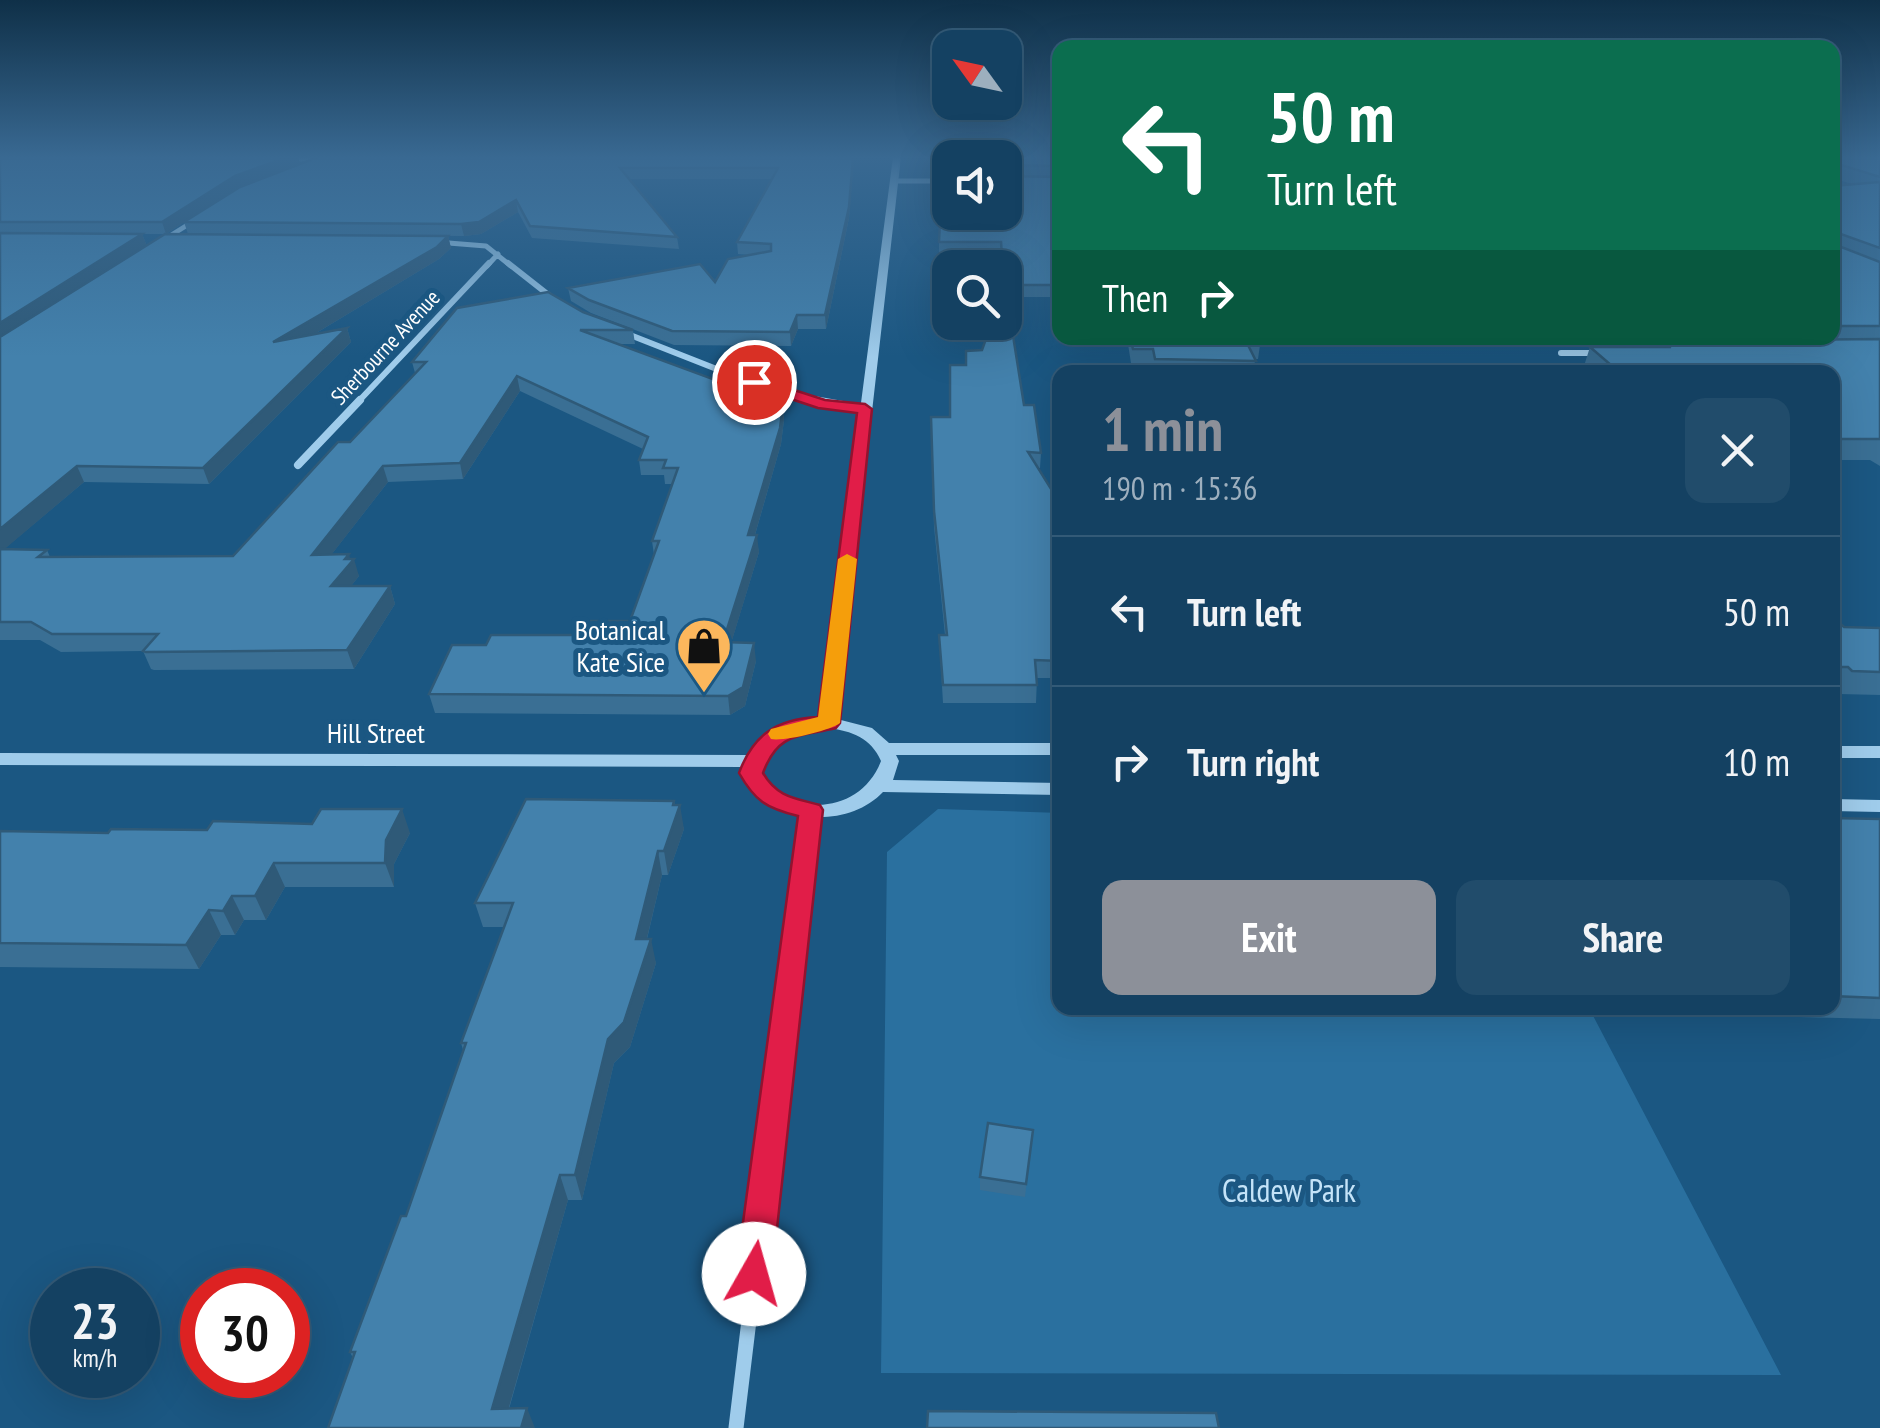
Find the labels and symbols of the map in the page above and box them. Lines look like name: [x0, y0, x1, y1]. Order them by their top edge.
north arrow: [932, 30, 1022, 120]
street label: Sherbourne Avenue: [325, 284, 445, 410]
pin: [712, 340, 797, 425]
place label: Botanical Kate Sice: [575, 611, 665, 680]
shop icon: Botanical Kate Sice: [674, 616, 734, 695]
street label: Hill Street: [327, 714, 425, 751]
park label: Caldew Park: [1222, 1169, 1357, 1211]
position arrow: [702, 1222, 806, 1326]
speed limit sign: 30: [180, 1268, 310, 1398]

